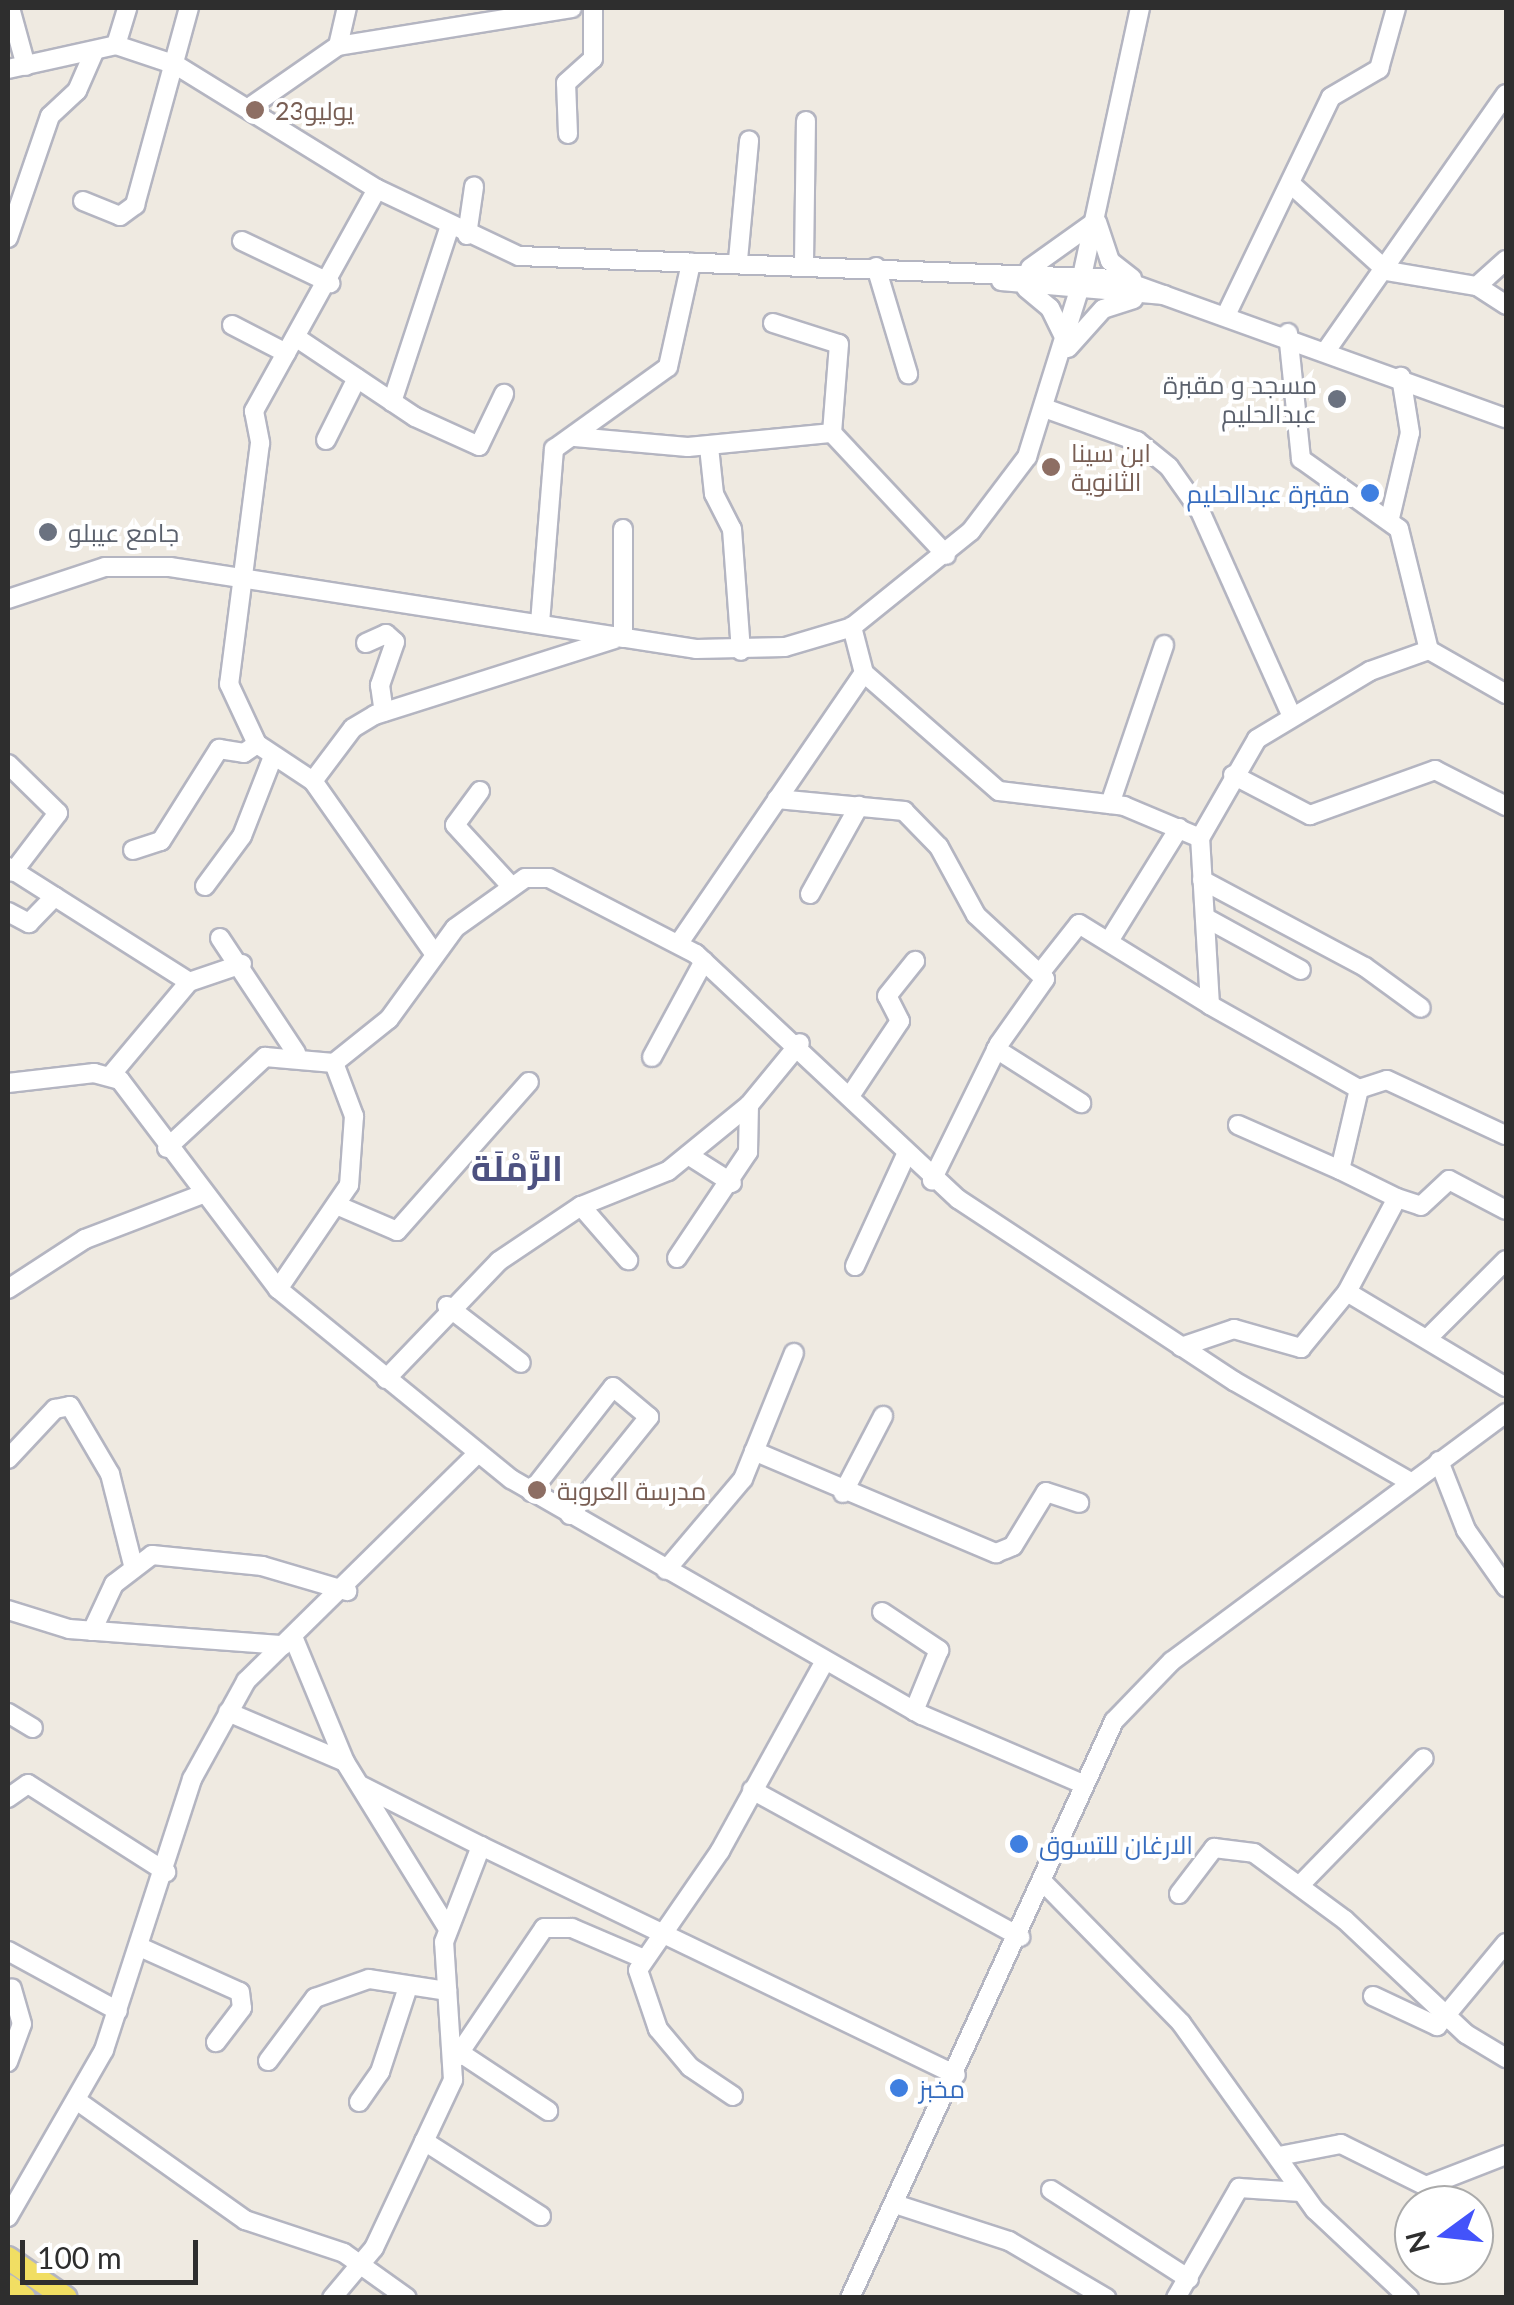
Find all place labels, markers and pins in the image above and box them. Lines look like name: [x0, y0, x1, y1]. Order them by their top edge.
place label: 23يوليو: [275, 95, 354, 125]
marker: 23يوليو: [244, 99, 266, 121]
place label: مسجد و مقبرة عبدالحليم: [1163, 370, 1317, 429]
marker: مسجد و مقبرة عبدالحليم: [1326, 388, 1348, 410]
place label: ابن سينا الثانوية: [1071, 438, 1151, 497]
marker: ابن سينا الثانوية: [1040, 456, 1062, 478]
place label: مقبرة عبدالحليم: [1186, 478, 1350, 508]
marker: مقبرة عبدالحليم: [1359, 482, 1381, 504]
place label: جامع عيبلو: [68, 517, 179, 547]
marker: جامع عيبلو: [37, 521, 59, 543]
place label: مدرسة العروبة: [557, 1475, 706, 1505]
marker: مدرسة العروبة: [526, 1479, 548, 1501]
place label: الارغان للتسوق: [1039, 1829, 1193, 1859]
marker: الارغان للتسوق: [1008, 1833, 1030, 1855]
place label: مخبز: [919, 2073, 965, 2103]
marker: مخبز: [888, 2077, 910, 2099]

